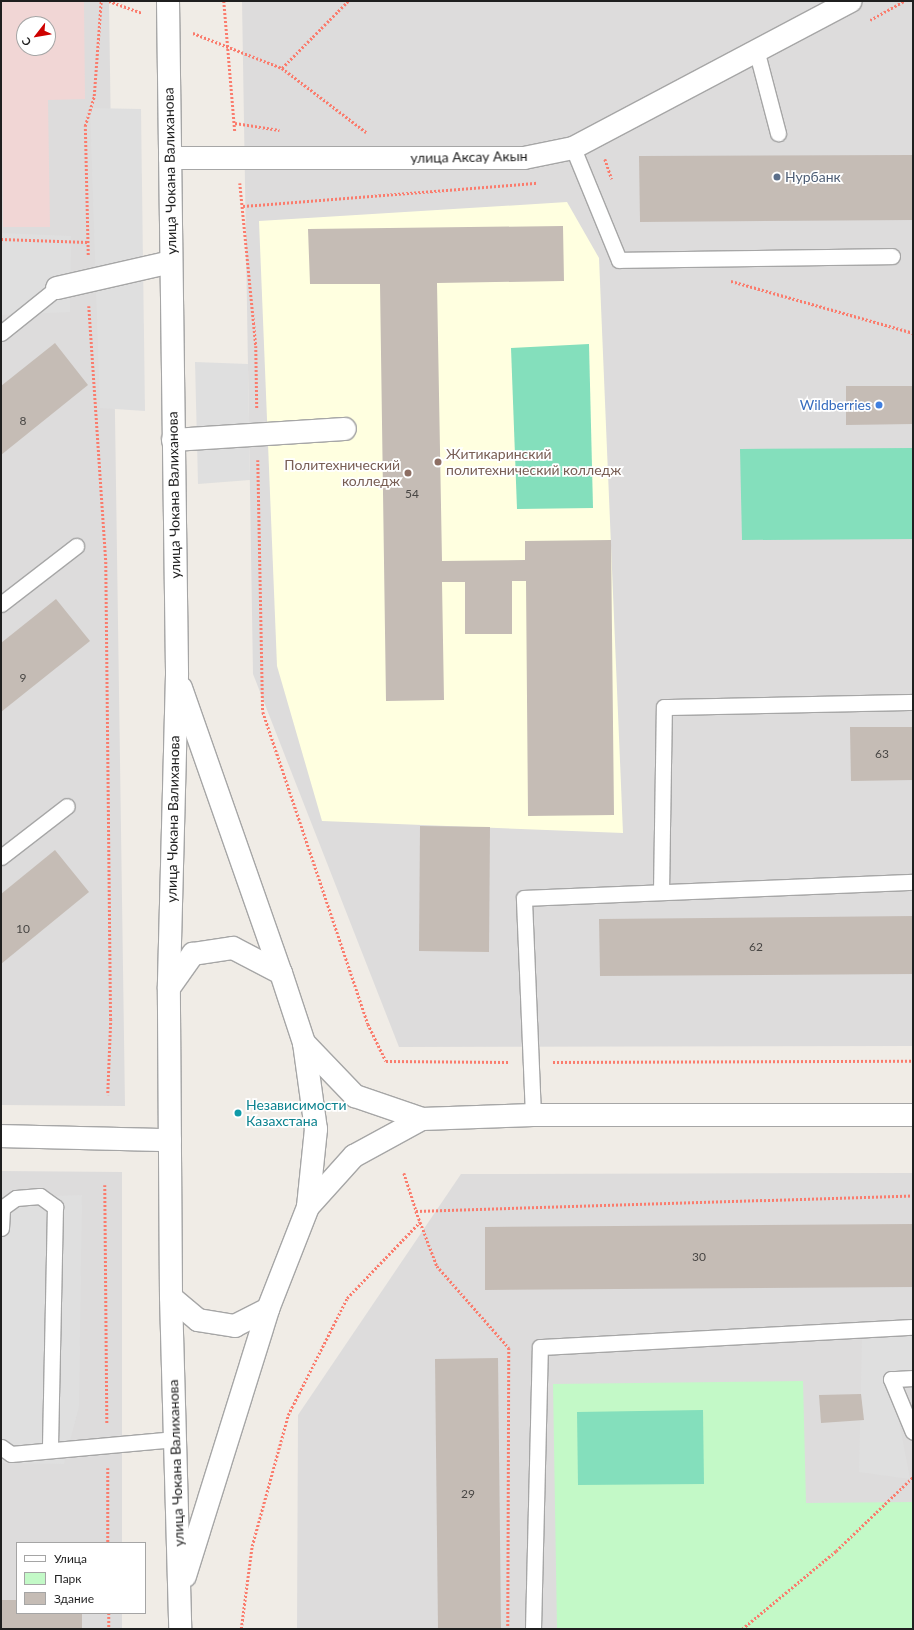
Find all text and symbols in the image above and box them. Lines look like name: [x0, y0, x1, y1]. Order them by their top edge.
north arrow: [16, 16, 56, 56]
text: С: [19, 35, 34, 48]
street label: улица Чокана Валиханова: [160, 87, 180, 255]
street label: улица Аксау Акын: [410, 148, 528, 166]
place label: Нурбанк: [785, 169, 841, 185]
marker: Нурбанк: [772, 172, 782, 182]
place label: Wildberries: [800, 397, 871, 413]
marker: Wildberries: [874, 400, 884, 410]
street label: улица Чокана Валиханова: [164, 411, 184, 579]
house number: 8: [20, 414, 26, 428]
place label: Житикаринский политехнический колледж: [446, 446, 621, 478]
place label: Политехнический колледж: [284, 457, 400, 490]
marker: Житикаринский политехнический колледж: [433, 457, 443, 467]
marker: Политехнический колледж: [403, 468, 413, 478]
house number: 54: [405, 487, 419, 501]
house number: 9: [20, 671, 26, 685]
street label: улица Чокана Валиханова: [163, 735, 183, 903]
house number: 63: [875, 747, 889, 761]
house number: 10: [16, 922, 30, 936]
house number: 62: [749, 940, 763, 954]
place label: Независимости Казахстана: [246, 1097, 346, 1130]
marker: Независимости Казахстана: [233, 1108, 243, 1118]
house number: 30: [692, 1250, 706, 1264]
street label: улица Чокана Валиханова: [165, 1379, 187, 1547]
house number: 29: [461, 1487, 475, 1501]
legend: [16, 1542, 146, 1614]
text: Улица: [54, 1551, 87, 1566]
text: Парк: [54, 1571, 82, 1586]
text: Здание: [54, 1591, 94, 1606]

